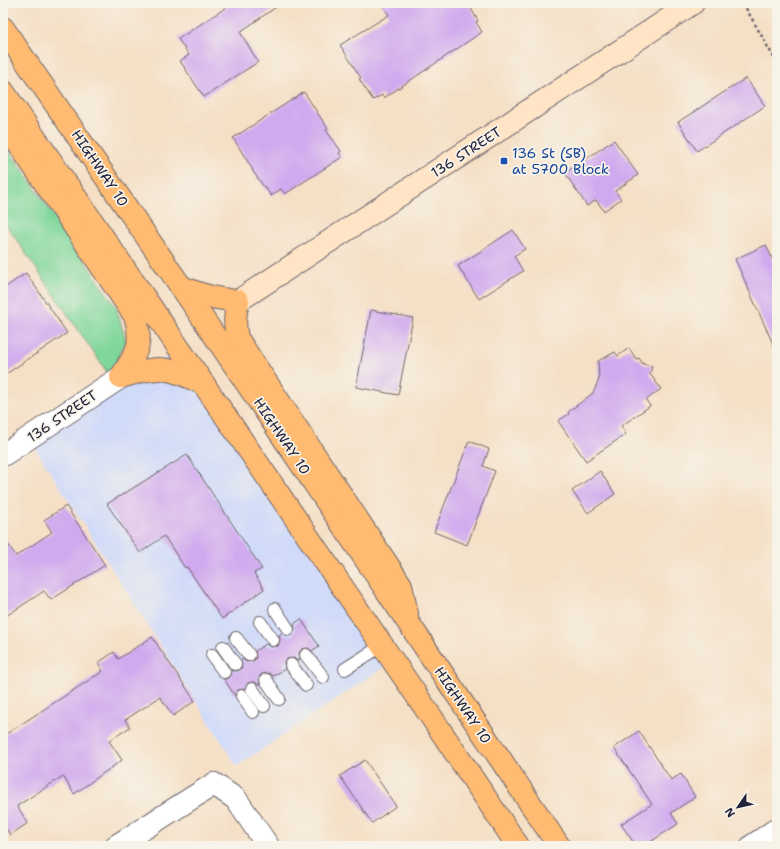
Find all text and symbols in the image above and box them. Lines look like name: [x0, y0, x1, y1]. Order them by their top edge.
street label: 136 STREET: [427, 122, 505, 181]
street label: HIGHWAY 10: [68, 126, 132, 210]
place label: 136 St (SB) at 5700 Block: [512, 144, 609, 178]
marker: 136 St (SB) at 5700 Block: [499, 156, 509, 166]
street label: 136 STREET: [24, 386, 101, 446]
street label: HIGHWAY 10: [250, 394, 314, 478]
street label: HIGHWAY 10: [431, 663, 495, 747]
north arrow: [718, 787, 758, 827]
text: N: [721, 804, 739, 820]

